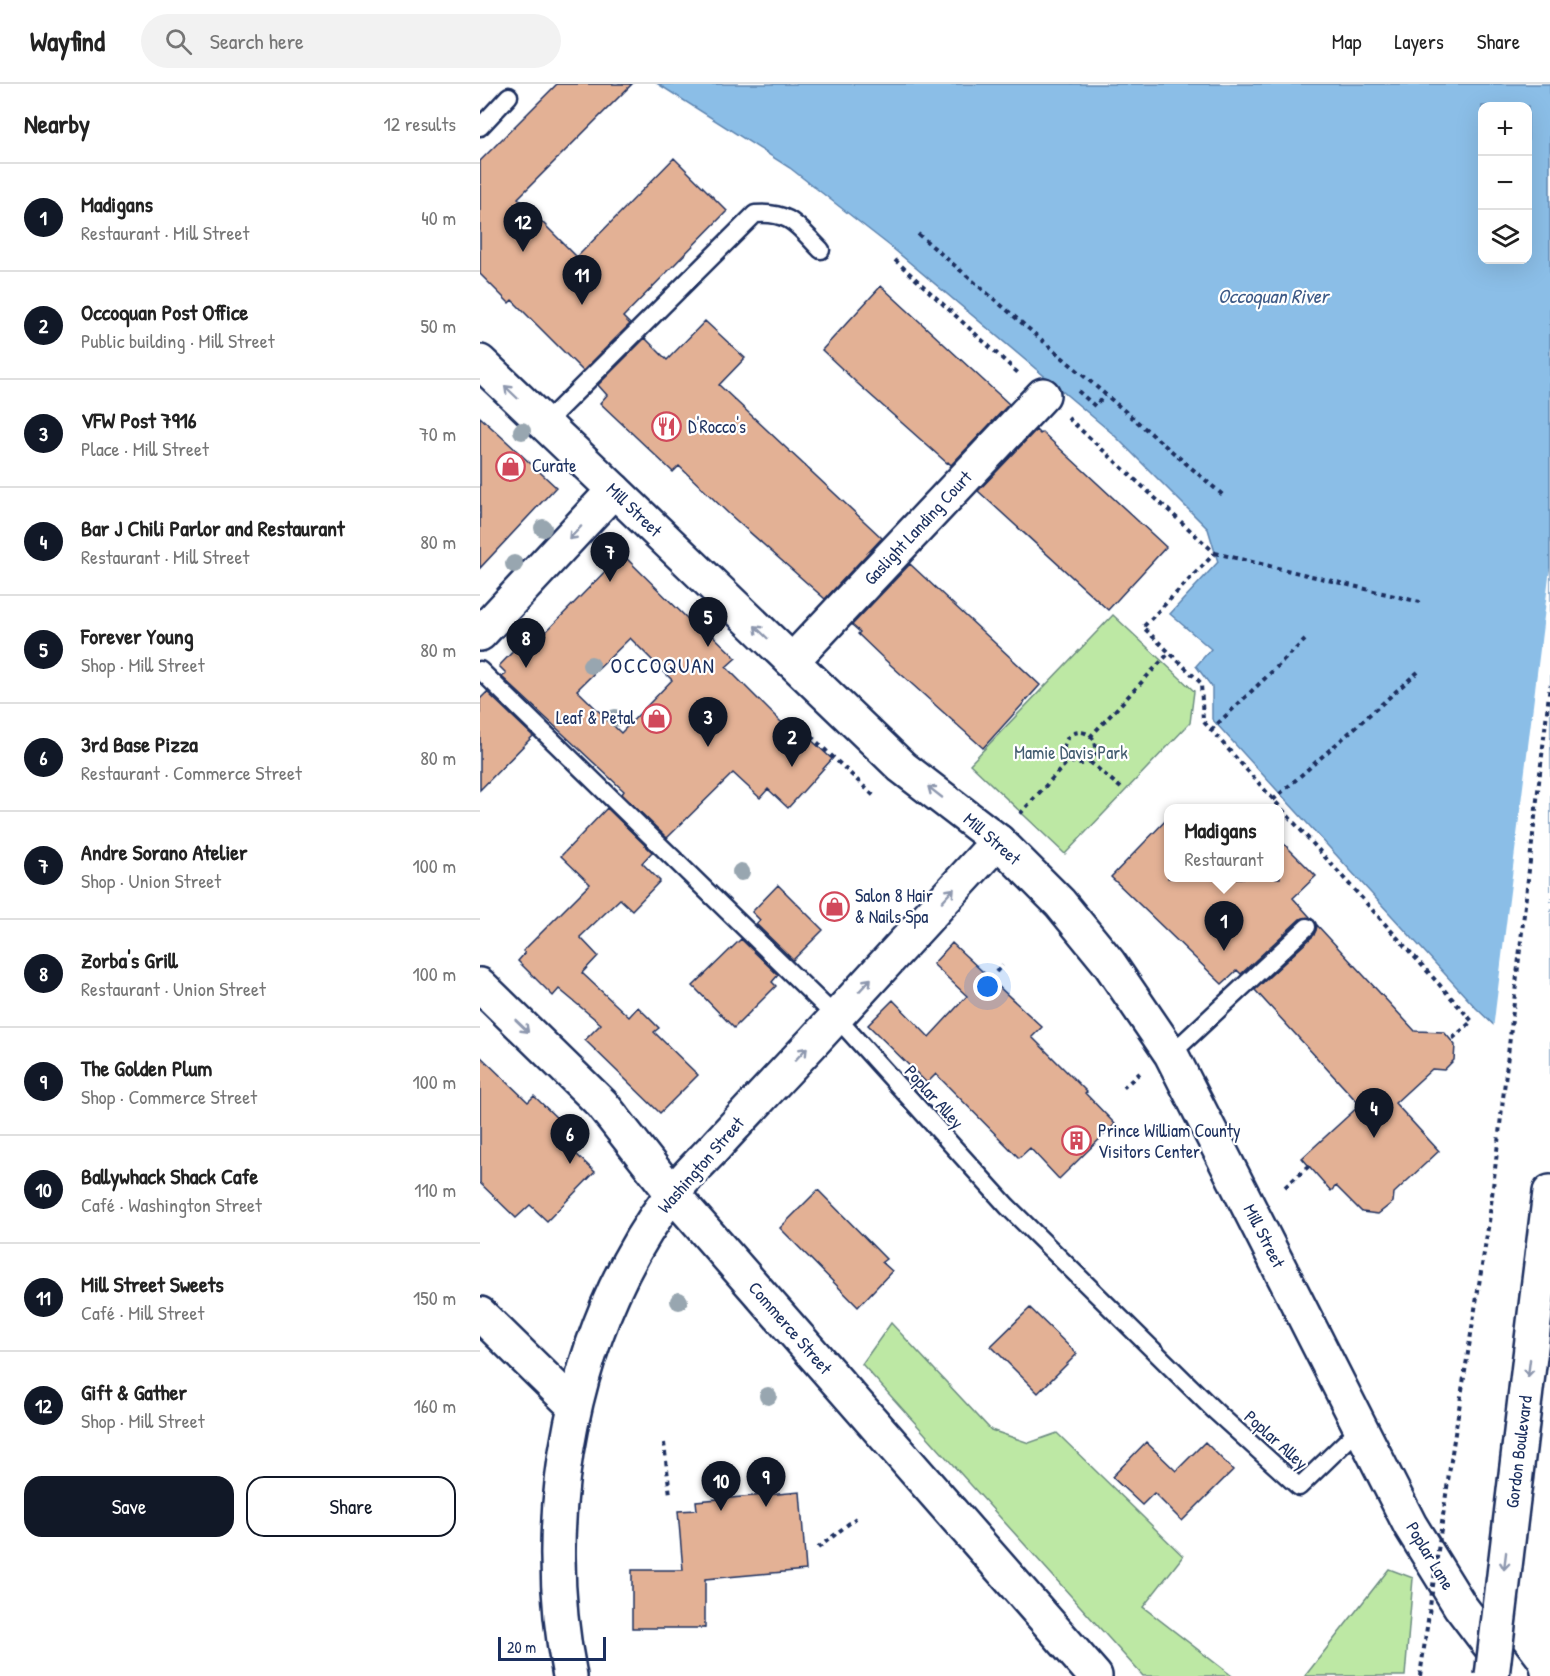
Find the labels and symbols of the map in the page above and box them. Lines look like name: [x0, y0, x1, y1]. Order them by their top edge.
pin: 12: [504, 202, 543, 252]
pin: 11: [562, 256, 602, 305]
water label: Occoquan River: [1218, 282, 1331, 310]
one-way arrow: [504, 385, 519, 399]
restaurant icon: D'Rocco's: [651, 411, 683, 443]
place label: D'Rocco's: [688, 414, 746, 439]
shop icon: Curate: [495, 450, 527, 482]
place label: Curate: [532, 453, 576, 478]
street label: Gaslight Landing Court: [858, 464, 978, 590]
street label: Mill Street: [601, 477, 668, 543]
one-way arrow: [568, 526, 582, 541]
pin: 7: [590, 532, 630, 582]
pin: 5: [688, 598, 728, 647]
pin: 8: [506, 618, 546, 668]
one-way arrow: [754, 624, 769, 639]
district label: OCCOQUAN: [610, 651, 716, 680]
pin: 3: [688, 698, 728, 747]
shop icon: Leaf & Petal: [640, 702, 672, 734]
place label: Leaf & Petal: [556, 705, 635, 730]
pin: 2: [772, 718, 812, 767]
park label: Mamie Davis Park: [1014, 740, 1128, 765]
one-way arrow: [927, 786, 943, 799]
street label: Mill Street: [958, 807, 1027, 871]
place label: Salon 8 Hair & Nails Spa: [855, 883, 933, 929]
one-way arrow: [941, 888, 955, 903]
shop icon: Salon 8 Hair & Nails Spa: [818, 890, 850, 922]
pin: 1: [1204, 902, 1244, 951]
your location: [973, 972, 1002, 1001]
one-way arrow: [858, 978, 872, 993]
one-way arrow: [514, 1018, 529, 1033]
one-way arrow: [794, 1047, 808, 1062]
street label: Poplar Alley: [899, 1059, 970, 1134]
pin: 4: [1354, 1088, 1394, 1138]
street label: Washington Street: [652, 1110, 750, 1218]
pin: 6: [550, 1114, 590, 1164]
place label: Prince William County Visitors Center: [1098, 1118, 1241, 1164]
building icon: Prince William County Visitors Center: [1061, 1125, 1093, 1157]
street label: Mill Street: [1238, 1200, 1292, 1273]
street label: Commerce Street: [743, 1276, 838, 1380]
one-way arrow: [1523, 1357, 1534, 1377]
street label: Gordon Boulevard: [1499, 1394, 1538, 1510]
street label: Poplar Alley: [1239, 1404, 1314, 1475]
pin: 9: [746, 1458, 786, 1507]
pin: 10: [702, 1462, 740, 1511]
street label: Poplar Lane: [1400, 1517, 1461, 1595]
one-way arrow: [1500, 1551, 1511, 1571]
scale bar: [498, 1634, 606, 1662]

